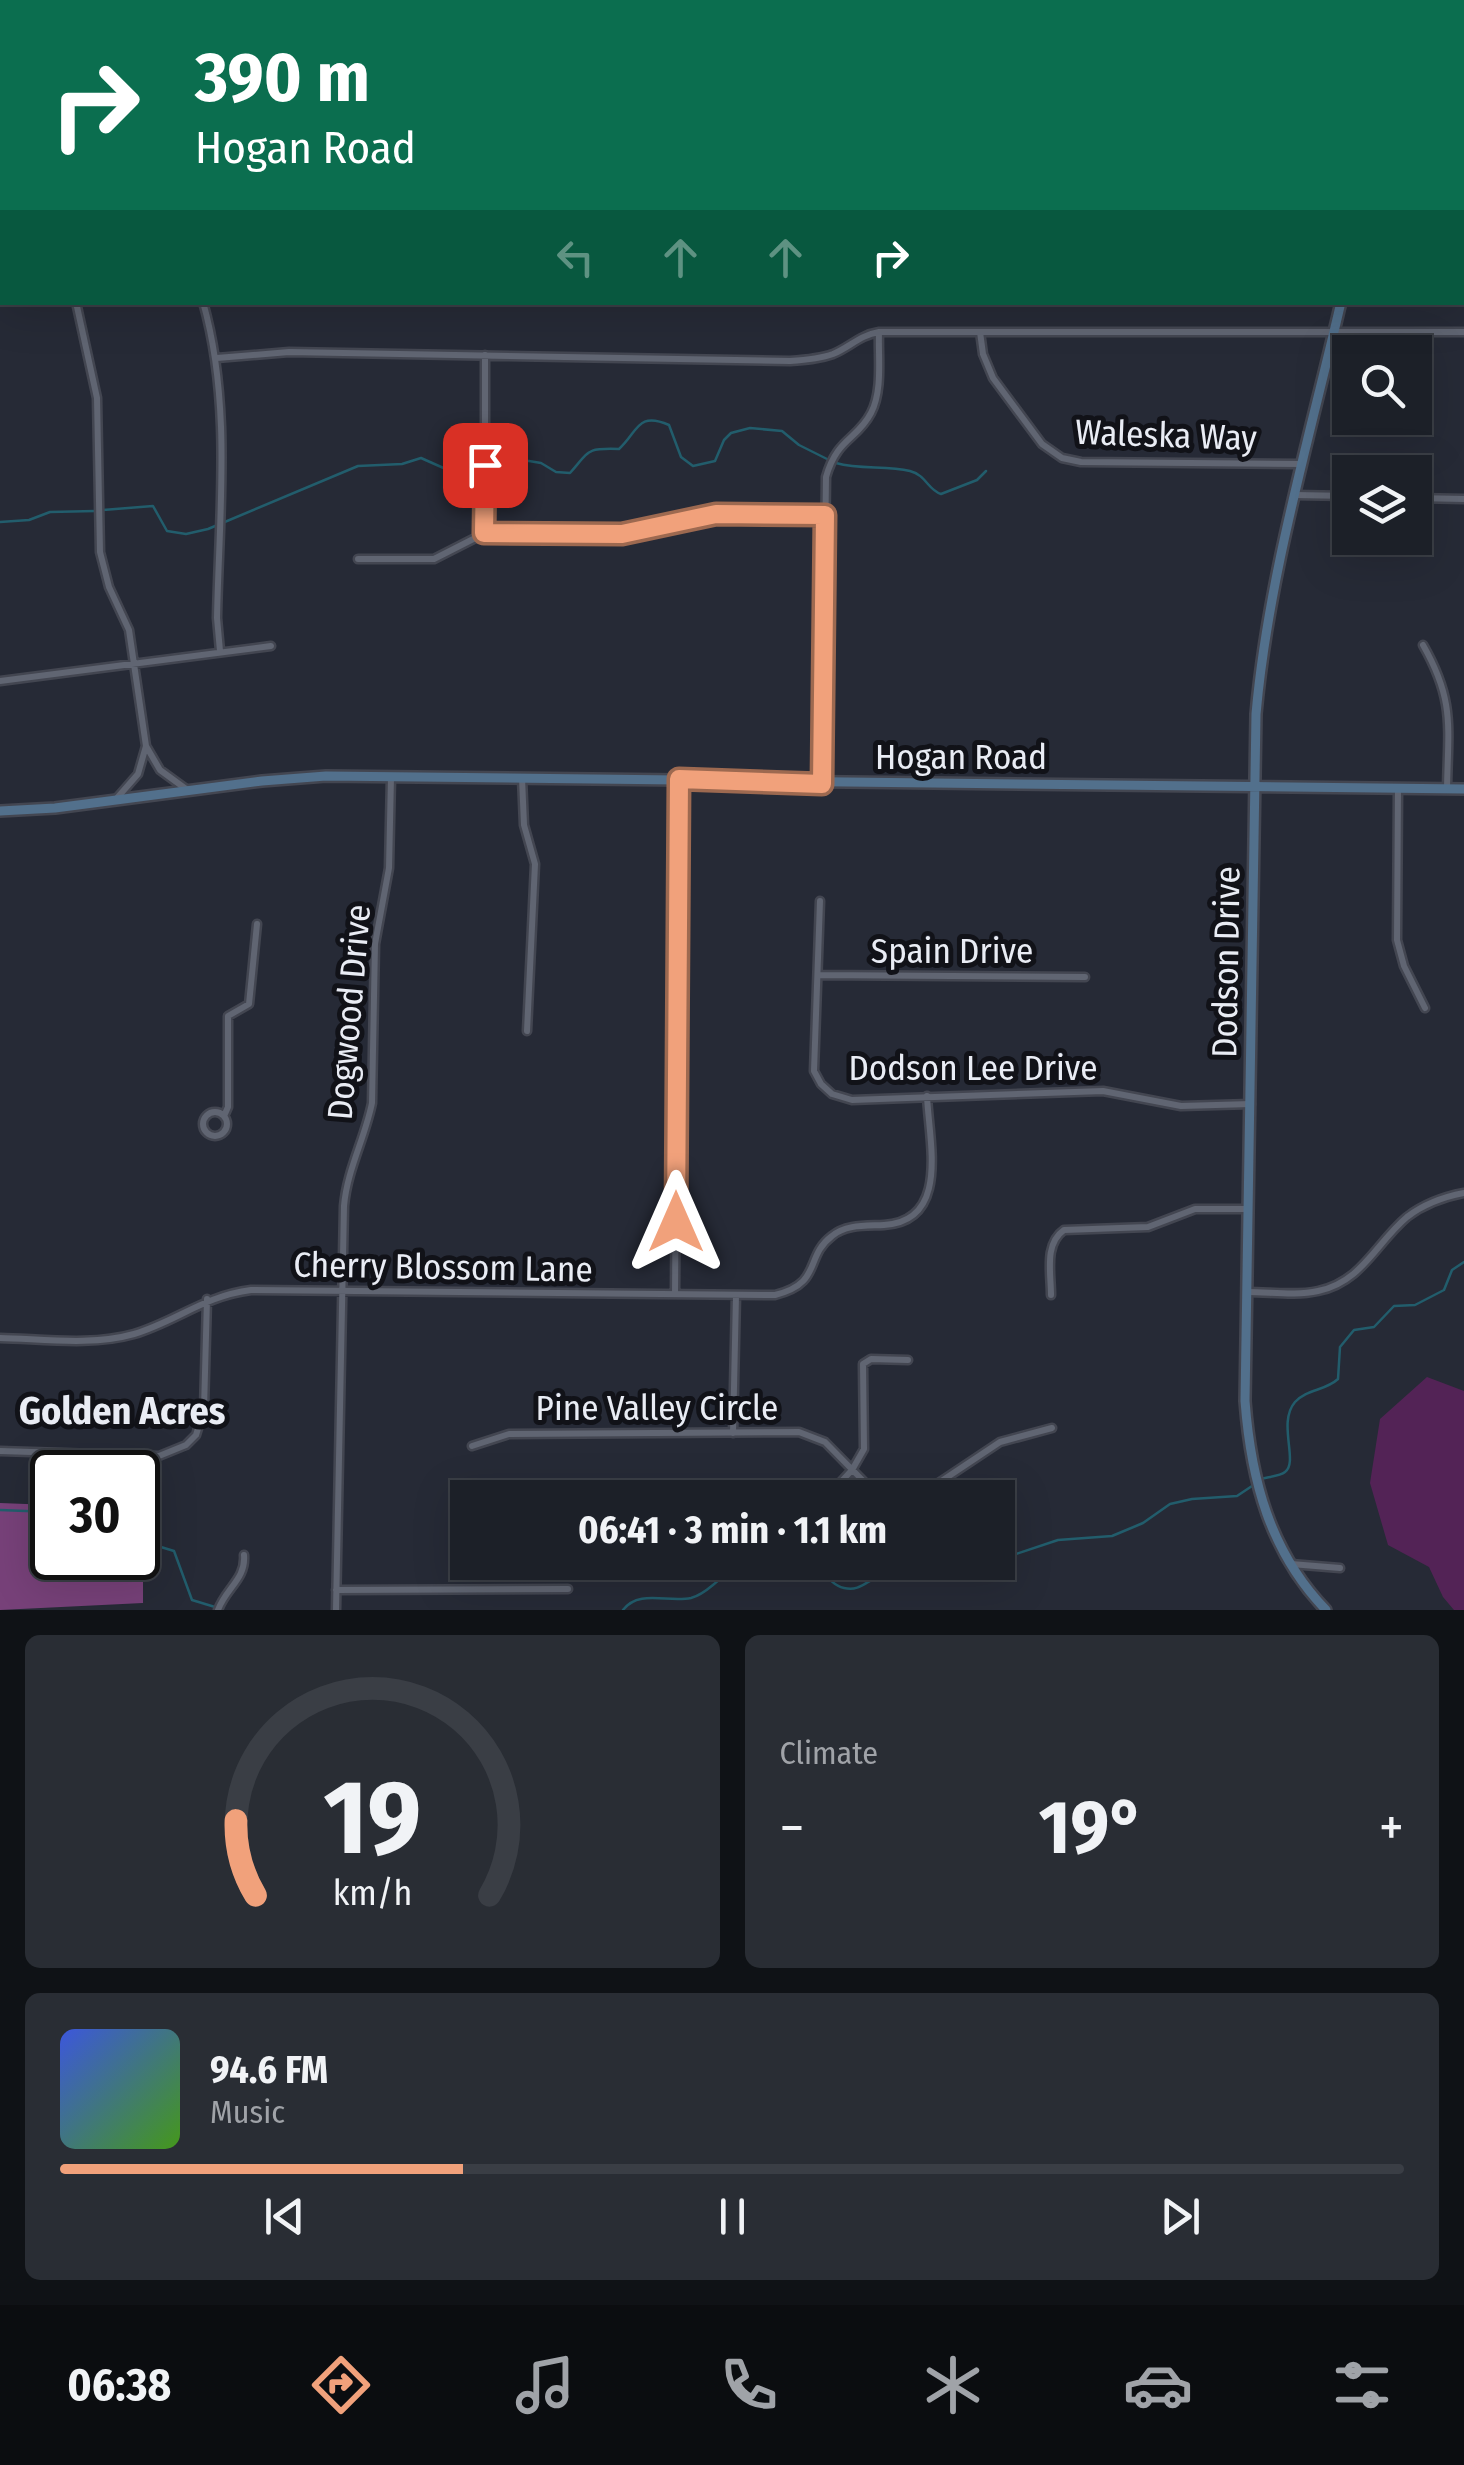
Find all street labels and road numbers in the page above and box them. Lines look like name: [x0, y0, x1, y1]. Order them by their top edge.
street label: Waleska Way: [1074, 411, 1258, 459]
street label: Hogan Road: [875, 736, 1047, 778]
street label: Dodson Drive: [1203, 866, 1249, 1058]
street label: Dogwood Drive: [319, 903, 379, 1121]
street label: Spain Drive: [871, 930, 1033, 972]
street label: Dodson Lee Drive: [848, 1047, 1098, 1089]
street label: Cherry Blossom Lane: [293, 1243, 593, 1291]
street label: Pine Valley Circle: [536, 1387, 778, 1429]

